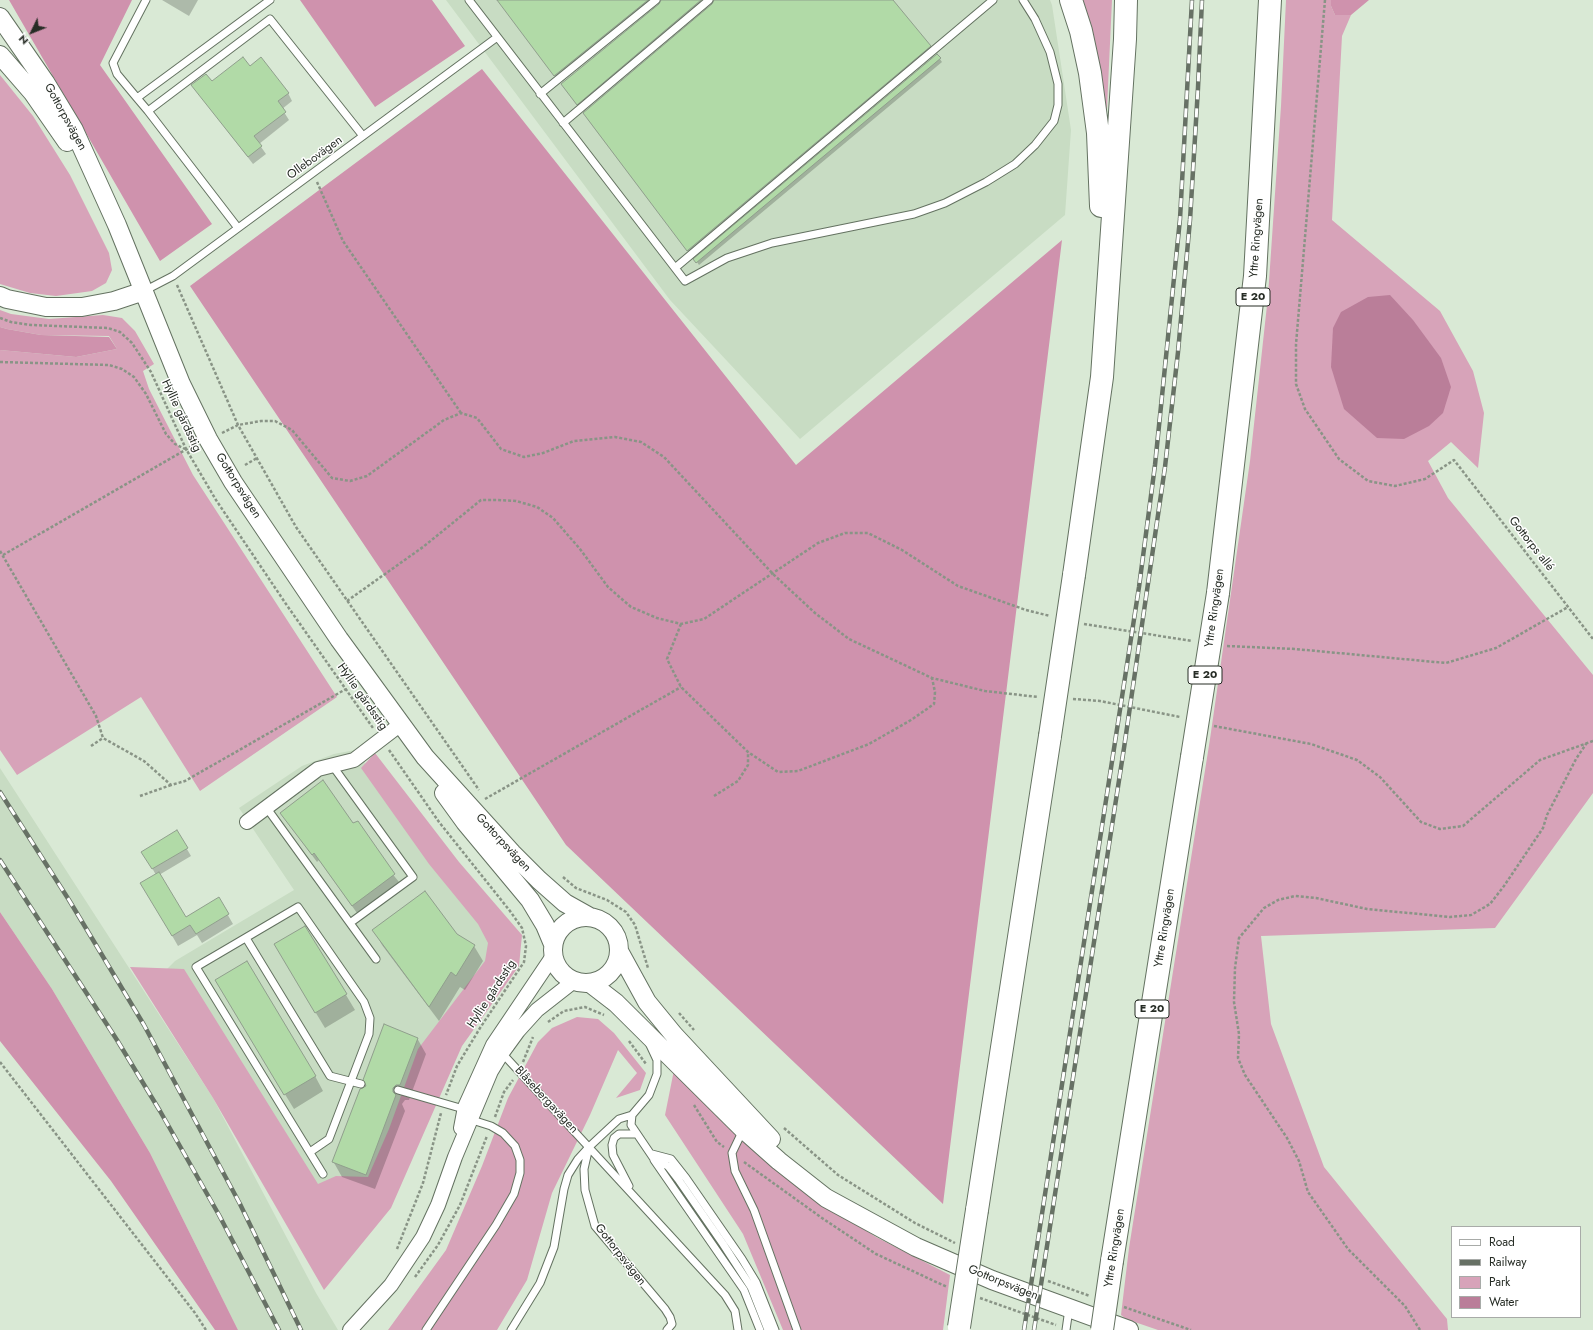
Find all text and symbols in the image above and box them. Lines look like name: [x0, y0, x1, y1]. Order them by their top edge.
north arrow: [12, 12, 52, 52]
text: N: [14, 32, 32, 49]
street label: Gottorpsvägen: [41, 81, 89, 153]
street label: Ollebovägen: [285, 133, 345, 183]
street label: Yttre Ringvägen: [1247, 198, 1267, 278]
road number: E 20: [1236, 288, 1270, 306]
street label: Hyllie gårdsstig: [158, 377, 204, 455]
street label: Gottorpsvägen: [212, 451, 264, 521]
street label: Gottorps allé: [1505, 514, 1557, 574]
street label: Yttre Ringvägen: [1202, 568, 1228, 648]
street label: Hyllie gårdsstig: [334, 661, 390, 733]
road number: E 20: [1188, 666, 1222, 684]
street label: Gottorpsvägen: [472, 811, 534, 875]
street label: Yttre Ringvägen: [1152, 888, 1178, 968]
street label: Hyllie gårdsstig: [465, 957, 519, 1031]
road number: E 20: [1135, 1000, 1169, 1018]
street label: Blåsebergavägen: [511, 1064, 581, 1136]
street label: Yttre Ringvägen: [1102, 1208, 1128, 1288]
street label: Gottorpsvägen: [591, 1221, 649, 1289]
legend: [1451, 1226, 1581, 1318]
text: Road: [1489, 1233, 1515, 1251]
text: Railway: [1489, 1253, 1527, 1271]
street label: Gottorpsvägen: [966, 1262, 1040, 1304]
text: Park: [1489, 1273, 1510, 1291]
text: Water: [1489, 1293, 1519, 1311]

